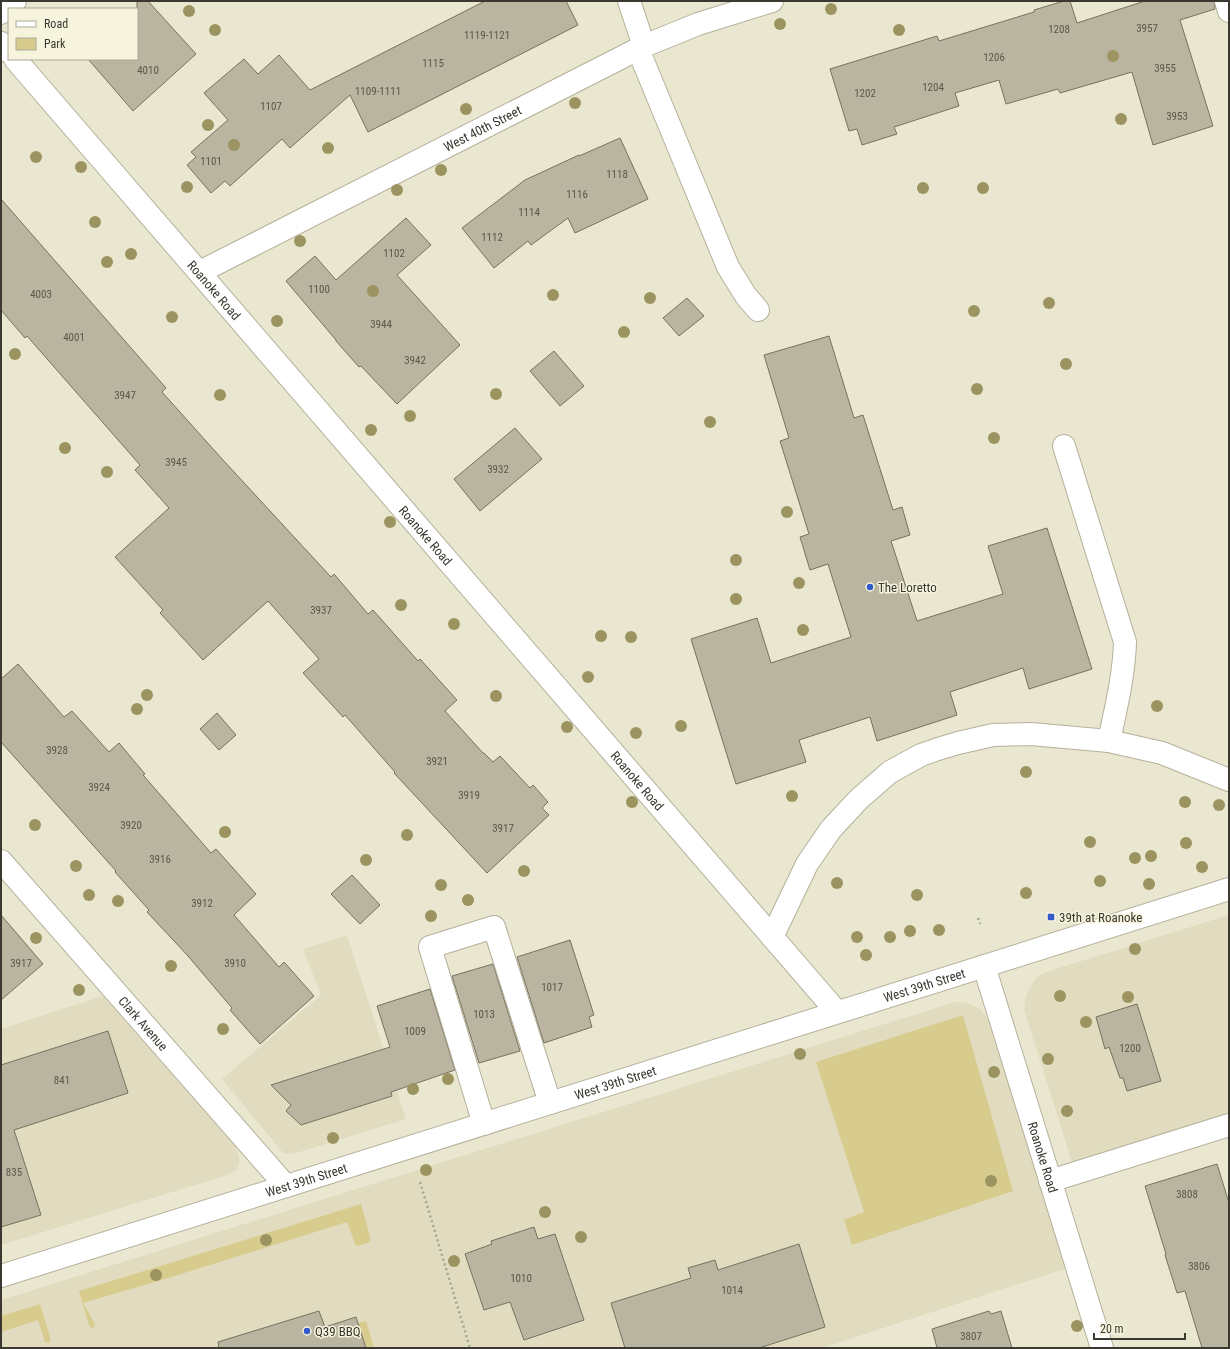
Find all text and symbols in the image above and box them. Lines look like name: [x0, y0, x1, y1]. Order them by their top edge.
legend: [8, 8, 138, 60]
text: Road: [44, 17, 68, 31]
house number: 3957: [1136, 22, 1158, 35]
house number: 1208: [1048, 23, 1070, 36]
house number: 1119-1121: [464, 29, 510, 42]
text: Park: [44, 37, 66, 51]
house number: 1206: [983, 51, 1005, 64]
house number: 1115: [422, 57, 444, 70]
house number: 3955: [1154, 62, 1176, 75]
house number: 4010: [137, 64, 159, 77]
house number: 1204: [922, 81, 944, 94]
house number: 1109-1111: [355, 85, 401, 98]
house number: 1202: [854, 87, 876, 100]
house number: 1107: [260, 100, 282, 113]
street label: West 40th Street: [441, 102, 524, 154]
house number: 3953: [1166, 110, 1188, 123]
house number: 1101: [200, 155, 222, 168]
house number: 1118: [606, 168, 628, 181]
house number: 1116: [566, 188, 588, 201]
house number: 1114: [518, 206, 540, 219]
house number: 1112: [481, 231, 503, 244]
house number: 1102: [383, 247, 405, 260]
street label: Roanoke Road: [185, 257, 244, 323]
house number: 1100: [308, 283, 330, 296]
house number: 4003: [30, 288, 52, 301]
house number: 3944: [370, 318, 392, 331]
house number: 4001: [63, 331, 85, 344]
house number: 3942: [404, 354, 426, 367]
house number: 3947: [114, 389, 136, 402]
house number: 3945: [165, 456, 187, 469]
house number: 3932: [487, 463, 509, 476]
street label: Roanoke Road: [396, 503, 455, 568]
place label: The Loretto: [878, 580, 937, 595]
marker: The Loretto: [865, 582, 875, 592]
house number: 3937: [310, 604, 332, 617]
house number: 3928: [46, 744, 68, 757]
street label: Roanoke Road: [608, 748, 667, 813]
house number: 3921: [426, 755, 448, 768]
house number: 3924: [88, 781, 110, 794]
house number: 3919: [458, 789, 480, 802]
house number: 3920: [120, 819, 142, 832]
house number: 3917: [492, 822, 514, 835]
house number: 3916: [149, 853, 171, 866]
house number: 3912: [191, 897, 213, 910]
place label: 39th at Roanoke: [1059, 910, 1142, 925]
marker: 39th at Roanoke: [1046, 912, 1056, 922]
house number: 3917: [10, 957, 32, 970]
house number: 3910: [224, 957, 246, 970]
street label: West 39th Street: [881, 965, 967, 1005]
house number: 1017: [541, 981, 563, 994]
street label: Clark Avenue: [116, 993, 171, 1053]
house number: 1013: [473, 1008, 495, 1021]
house number: 1009: [404, 1025, 426, 1038]
house number: 1200: [1119, 1042, 1141, 1055]
street label: West 39th Street: [572, 1062, 658, 1102]
house number: 841: [54, 1074, 70, 1087]
street label: Roanoke Road: [1025, 1120, 1061, 1194]
street label: West 39th Street: [263, 1160, 349, 1200]
house number: 835: [6, 1166, 22, 1179]
house number: 3808: [1176, 1188, 1198, 1201]
house number: 3806: [1188, 1260, 1210, 1273]
house number: 1010: [510, 1272, 532, 1285]
house number: 1014: [721, 1284, 743, 1297]
scale bar: [1094, 1315, 1185, 1341]
text: 20 m: [1100, 1322, 1124, 1336]
place label: Q39 BBQ: [315, 1324, 361, 1339]
marker: Q39 BBQ: [302, 1326, 312, 1336]
house number: 3807: [960, 1330, 982, 1343]

